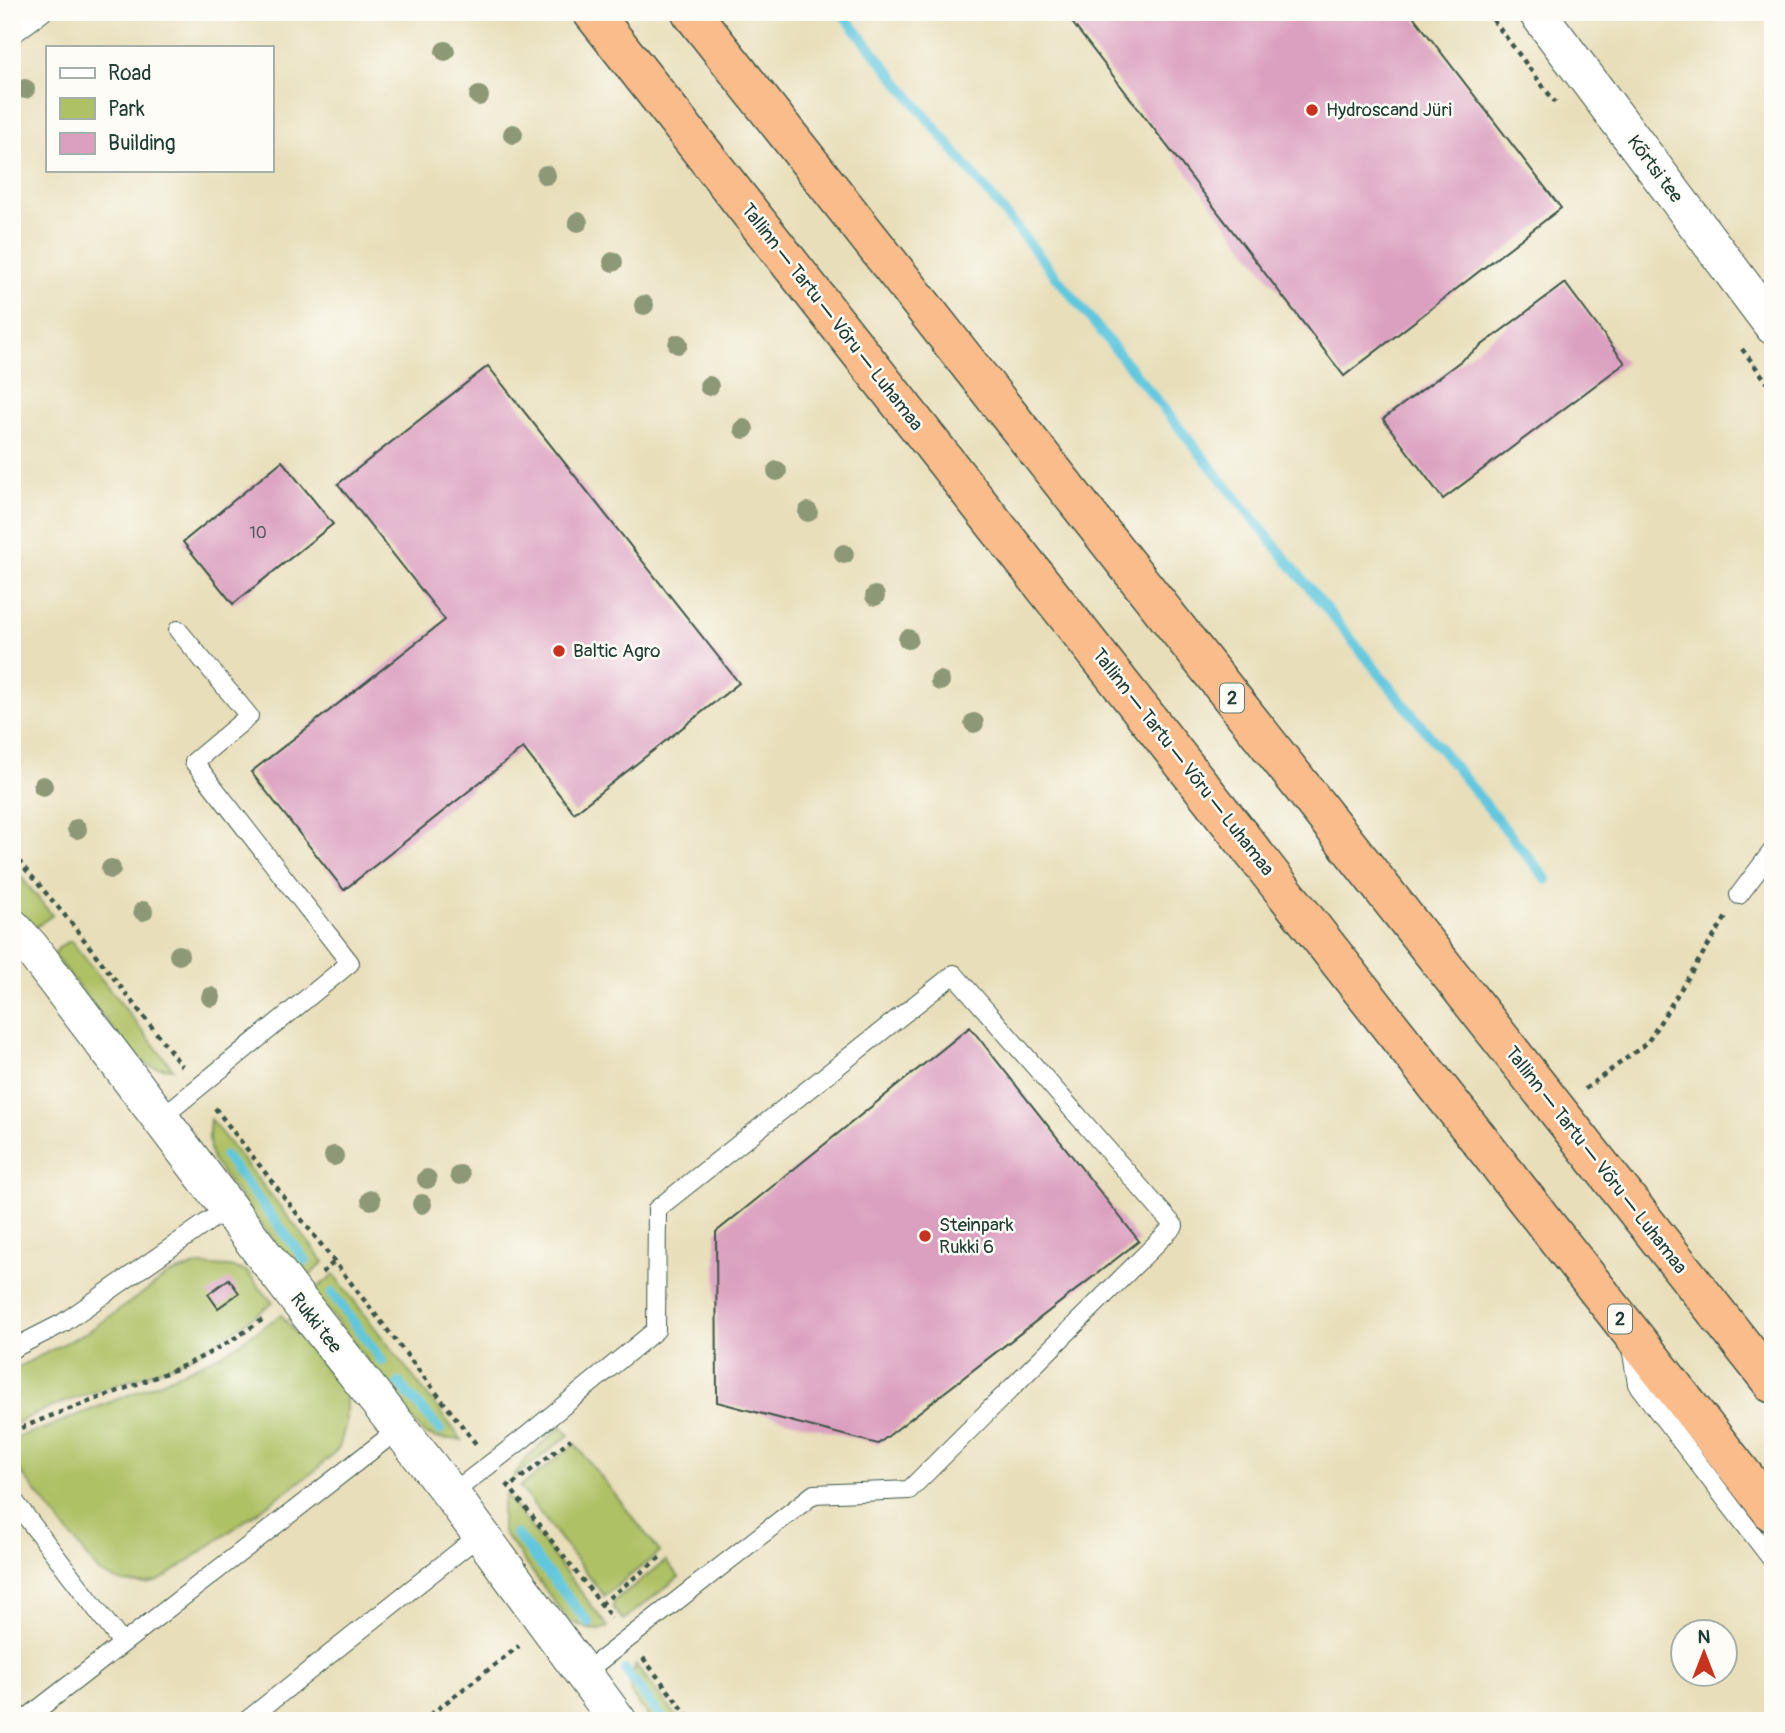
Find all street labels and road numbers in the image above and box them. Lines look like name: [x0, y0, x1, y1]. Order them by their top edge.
street label: Kõrtsi tee: [1622, 130, 1689, 208]
street label: Tallinn — Tartu — Võru — Luhamaa: [736, 198, 928, 436]
street label: Tallinn — Tartu — Võru — Luhamaa: [1087, 643, 1279, 881]
road number: 2: [1220, 684, 1244, 712]
street label: Tallinn — Tartu — Võru — Luhamaa: [1500, 1041, 1692, 1279]
street label: Rukki tee: [285, 1288, 347, 1359]
road number: 2: [1608, 1304, 1632, 1334]

